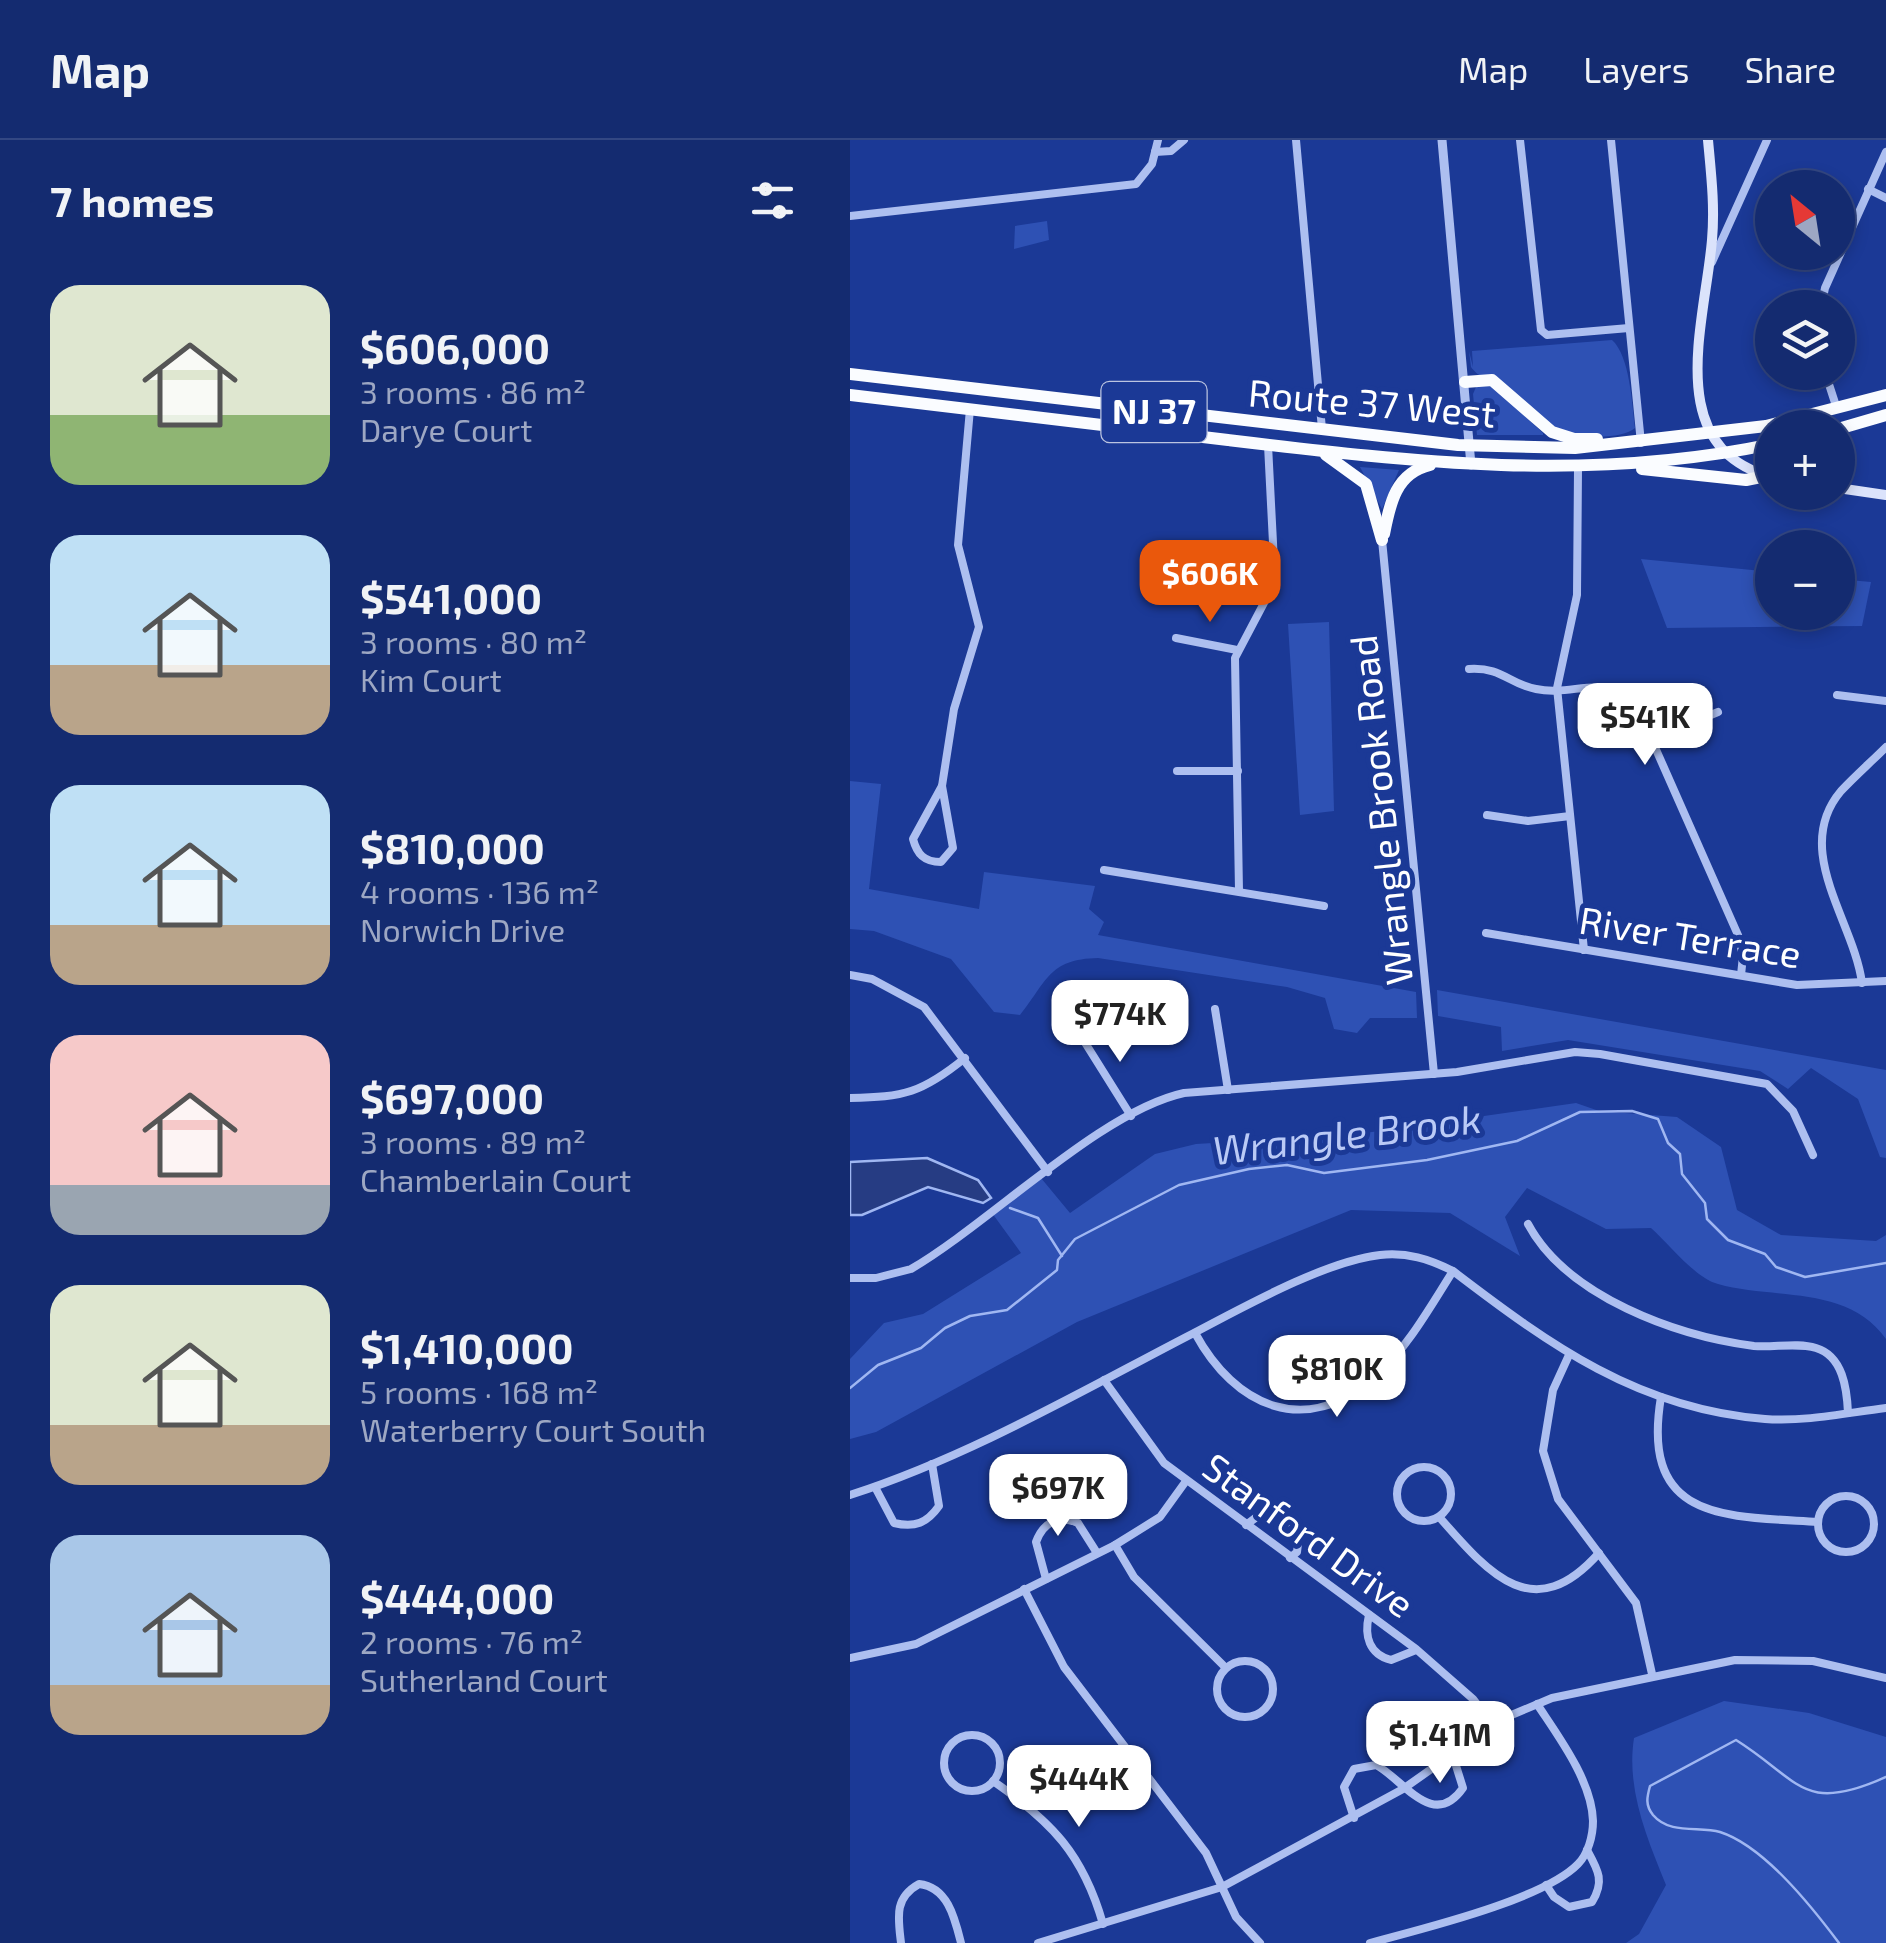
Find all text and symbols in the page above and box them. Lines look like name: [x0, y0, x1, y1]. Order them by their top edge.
text: Map: [50, 40, 150, 98]
text: Map: [1458, 48, 1528, 90]
text: Layers: [1583, 48, 1689, 90]
text: Share: [1744, 48, 1836, 90]
north arrow: [1755, 170, 1855, 270]
map controls: [1755, 170, 1855, 630]
icon: filters: [745, 173, 800, 228]
text: 7 homes: [50, 175, 214, 225]
button: layers: [1755, 290, 1855, 390]
text: $606,000: [360, 322, 550, 372]
icon: home: [130, 325, 250, 445]
street label: Route 37 West: [1247, 368, 1498, 436]
text: 3 rooms · 86 m²: [360, 372, 586, 410]
road number: NJ 37: [1102, 382, 1206, 442]
text: Darye Court: [360, 410, 532, 448]
button: +: [1755, 410, 1855, 510]
button: −: [1755, 530, 1855, 630]
pin: $606K: [1140, 540, 1280, 625]
text: $606K: [1162, 553, 1258, 591]
text: $541,000: [360, 572, 542, 622]
icon: home: [130, 575, 250, 695]
text: 3 rooms · 80 m²: [360, 622, 587, 660]
street label: Wrangle Brook Road: [1339, 633, 1421, 987]
text: Kim Court: [360, 660, 502, 698]
pin: $541K: [1575, 683, 1715, 768]
text: $541K: [1600, 696, 1690, 734]
text: $810,000: [360, 822, 545, 872]
icon: home: [130, 825, 250, 945]
text: 4 rooms · 136 m²: [360, 872, 599, 910]
street label: River Terrace: [1576, 896, 1804, 976]
text: Norwich Drive: [360, 910, 565, 948]
pin: $774K: [1050, 980, 1190, 1065]
text: $774K: [1073, 993, 1167, 1031]
text: $697,000: [360, 1072, 544, 1122]
icon: home: [130, 1075, 250, 1195]
water label: Wrangle Brook: [1210, 1093, 1484, 1173]
text: 3 rooms · 89 m²: [360, 1122, 586, 1160]
text: Chamberlain Court: [360, 1160, 631, 1198]
text: $1,410,000: [360, 1322, 574, 1372]
icon: home: [130, 1325, 250, 1445]
pin: $810K: [1267, 1335, 1407, 1420]
text: $810K: [1291, 1348, 1383, 1386]
text: 5 rooms · 168 m²: [360, 1372, 598, 1410]
text: Waterberry Court South: [360, 1410, 706, 1448]
street label: Stanford Drive: [1195, 1442, 1424, 1626]
pin: $697K: [988, 1454, 1128, 1539]
text: $697K: [1011, 1467, 1105, 1505]
text: $444,000: [360, 1572, 554, 1622]
icon: home: [130, 1575, 250, 1695]
text: 2 rooms · 76 m²: [360, 1622, 583, 1660]
text: Sutherland Court: [360, 1660, 608, 1698]
pin: $1.41M: [1359, 1701, 1521, 1786]
text: $1.41M: [1388, 1714, 1492, 1752]
pin: $444K: [1009, 1745, 1149, 1830]
text: $444K: [1029, 1758, 1129, 1796]

